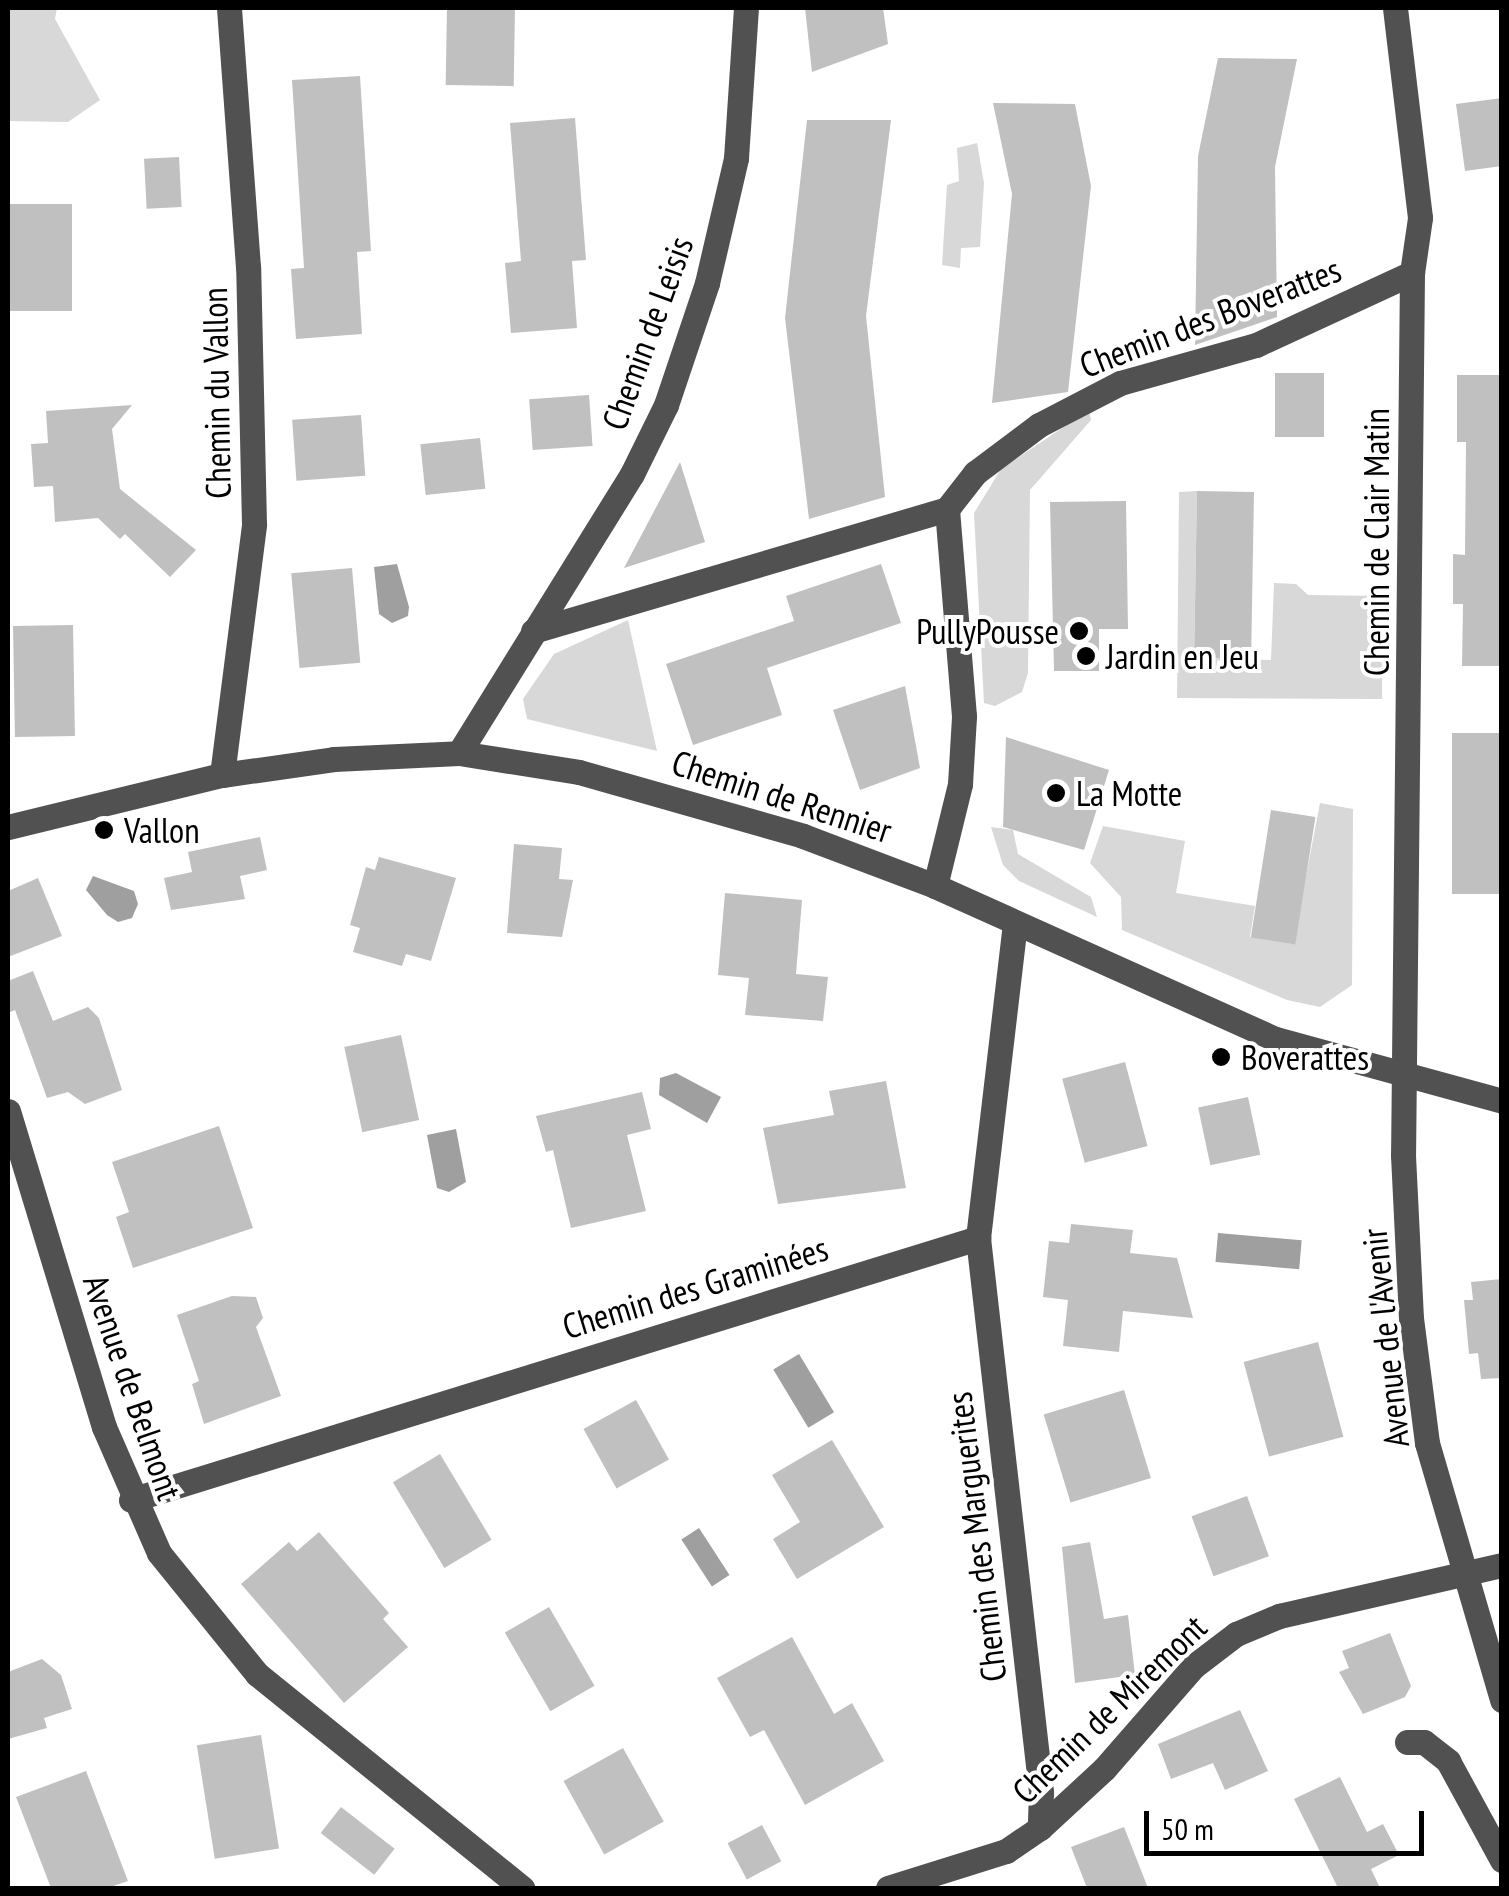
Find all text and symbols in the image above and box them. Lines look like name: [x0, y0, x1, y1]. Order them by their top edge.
street label: Chemin de Leisis: [593, 231, 701, 435]
street label: Chemin des Boverattes: [1074, 248, 1346, 386]
street label: Chemin du Vallon: [193, 286, 239, 500]
street label: Chemin de Clair Matin: [1355, 408, 1397, 676]
place label: PullyPousse: [916, 610, 1059, 652]
marker: PullyPousse: [1068, 620, 1090, 642]
place label: Jardin en Jeu: [1106, 635, 1259, 677]
marker: Jardin en Jeu: [1075, 645, 1097, 667]
street label: Chemin de Rennier: [667, 741, 897, 851]
place label: La Motte: [1076, 772, 1182, 814]
marker: La Motte: [1045, 782, 1067, 804]
place label: Vallon: [124, 809, 200, 851]
marker: Vallon: [93, 819, 115, 841]
place label: Boverattes: [1241, 1036, 1369, 1078]
marker: Boverattes: [1210, 1046, 1232, 1068]
street label: Avenue de l'Avenir: [1353, 1226, 1417, 1450]
street label: Chemin des Graminées: [557, 1227, 833, 1347]
street label: Avenue de Belmont: [75, 1269, 191, 1505]
street label: Chemin des Marguerites: [937, 1390, 1015, 1684]
street label: Chemin de Miremont: [1003, 1606, 1215, 1812]
scale bar: [1149, 1791, 1429, 1853]
text: 50 m: [1161, 1809, 1214, 1848]

